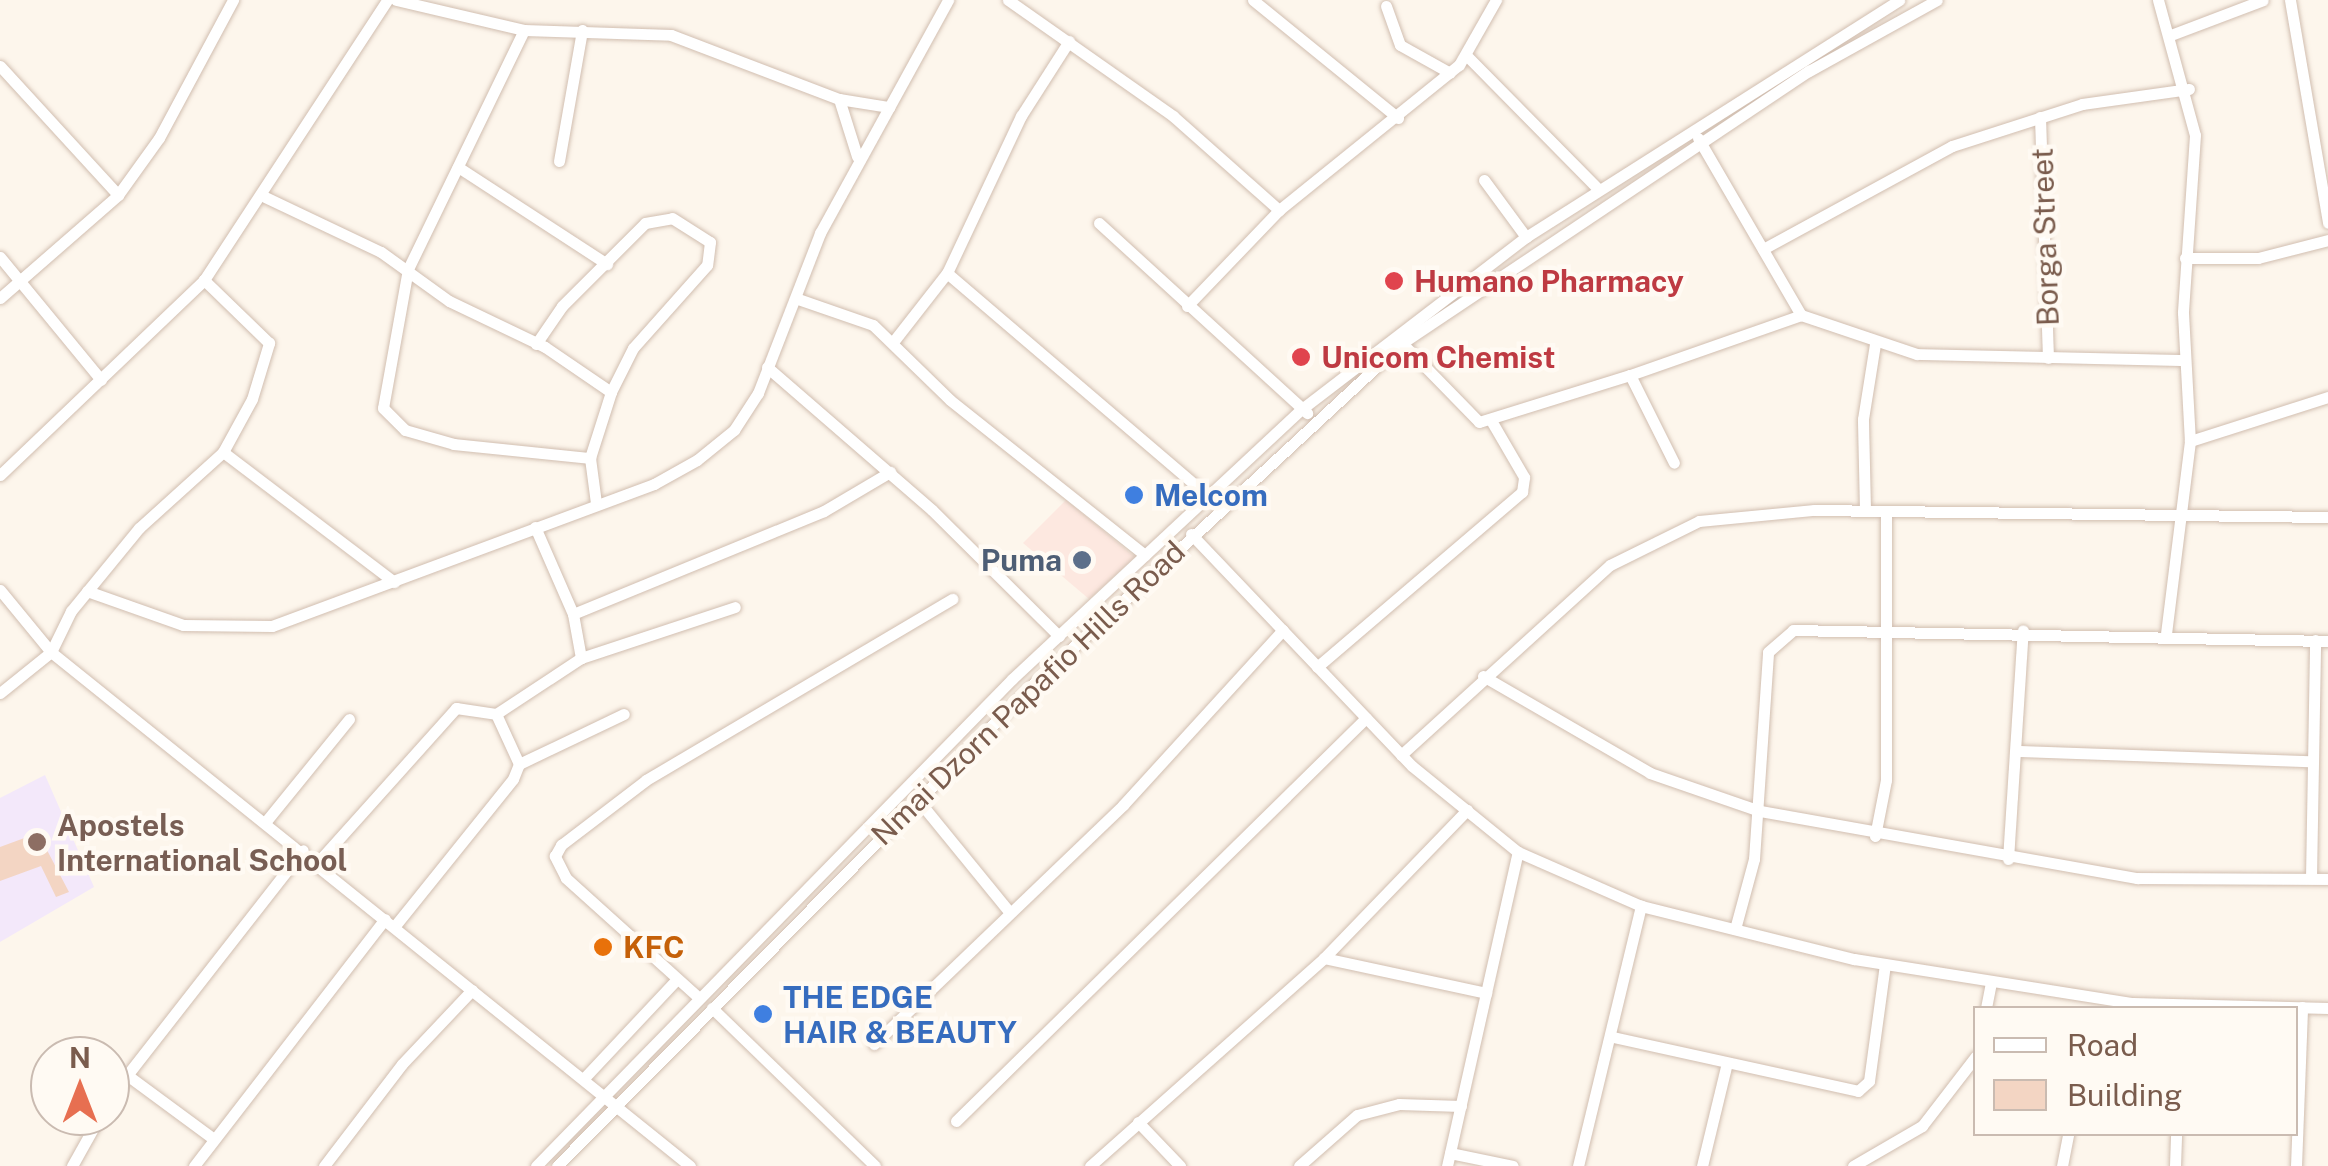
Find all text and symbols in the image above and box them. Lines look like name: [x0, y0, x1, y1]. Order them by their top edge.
street label: Borga Street: [2024, 147, 2066, 327]
place label: Humano Pharmacy: [1414, 263, 1684, 299]
marker: Humano Pharmacy: [1383, 270, 1405, 292]
place label: Unicom Chemist: [1321, 339, 1555, 375]
marker: Unicom Chemist: [1290, 346, 1312, 368]
place label: Melcom: [1154, 477, 1268, 513]
marker: Melcom: [1123, 484, 1145, 506]
street label: Nmai Dzorn Papafio Hills Road: [864, 533, 1192, 853]
place label: Puma: [981, 542, 1062, 578]
marker: Puma: [1071, 549, 1093, 571]
place label: Apostels International School: [57, 807, 347, 878]
marker: Apostels International School: [26, 831, 48, 853]
place label: KFC: [623, 929, 684, 965]
marker: KFC: [592, 936, 614, 958]
place label: THE EDGE HAIR & BEAUTY: [783, 979, 1017, 1050]
marker: THE EDGE HAIR & BEAUTY: [752, 1003, 774, 1025]
legend: [1973, 1006, 2298, 1136]
text: Road: [2067, 1027, 2138, 1063]
north arrow: [30, 1036, 130, 1136]
text: N: [69, 1041, 91, 1074]
text: Building: [2067, 1077, 2182, 1113]

